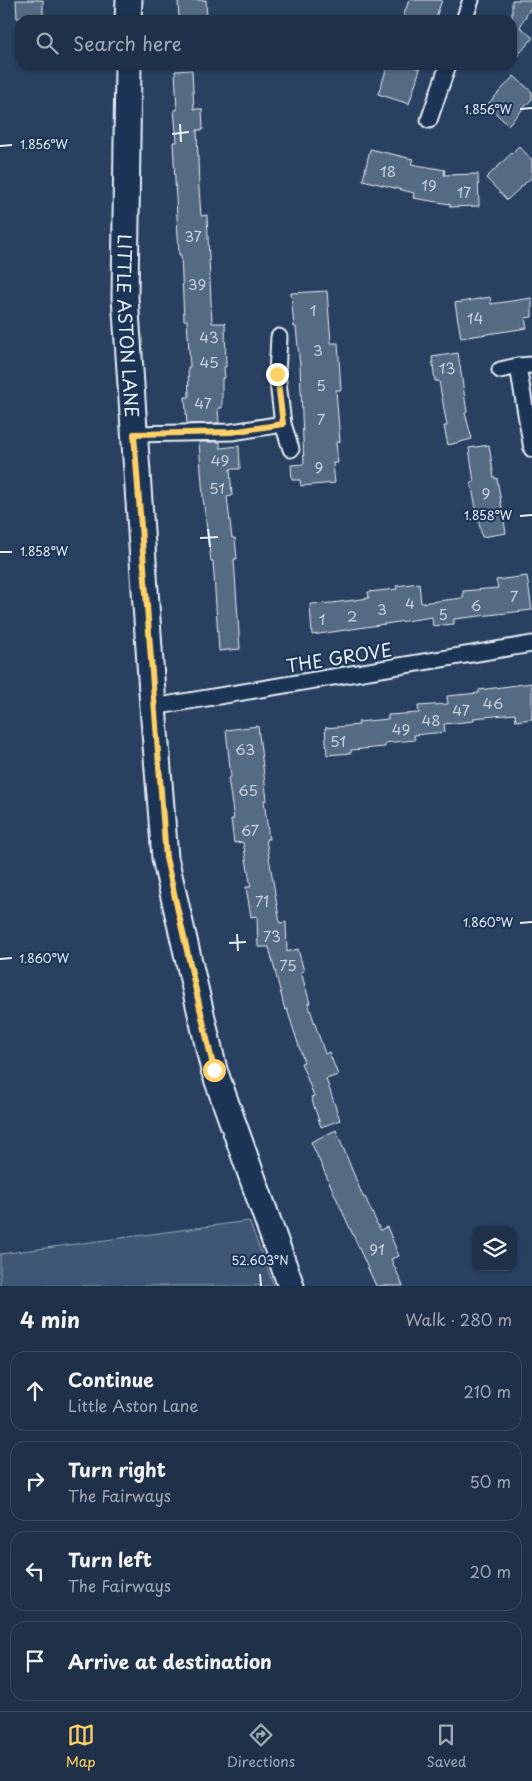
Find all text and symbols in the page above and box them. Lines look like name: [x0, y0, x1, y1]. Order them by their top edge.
search box: [15, 15, 517, 70]
icon: search: [33, 29, 61, 57]
text: Search here: [73, 29, 182, 57]
text: 1.856°W: [464, 100, 513, 118]
text: 1.856°W: [20, 135, 69, 153]
house number: 18: [380, 159, 396, 182]
house number: 19: [421, 173, 437, 196]
house number: 17: [457, 180, 471, 203]
house number: 37: [184, 224, 202, 247]
street label: LITTLE ASTON LANE: [111, 234, 147, 419]
house number: 39: [188, 272, 206, 295]
house number: 1: [310, 298, 316, 321]
house number: 14: [467, 306, 483, 329]
house number: 43: [199, 325, 219, 348]
house number: 3: [313, 338, 323, 361]
house number: 45: [199, 350, 219, 373]
house number: 13: [439, 356, 455, 379]
route end: [266, 363, 289, 386]
house number: 5: [316, 373, 326, 396]
house number: 47: [194, 391, 212, 414]
house number: 7: [317, 407, 326, 430]
house number: 49: [211, 448, 229, 471]
house number: 9: [315, 455, 323, 478]
house number: 51: [209, 476, 225, 499]
house number: 9: [482, 481, 490, 504]
text: 1.858°W: [464, 506, 513, 524]
text: 1.858°W: [20, 542, 69, 560]
house number: 7: [510, 584, 519, 607]
house number: 4: [405, 591, 415, 614]
house number: 6: [471, 593, 481, 616]
house number: 3: [377, 597, 387, 620]
house number: 5: [438, 602, 448, 625]
house number: 2: [347, 604, 357, 627]
house number: 1: [319, 607, 325, 630]
street label: THE GROVE: [284, 635, 394, 679]
house number: 46: [483, 691, 503, 714]
house number: 47: [452, 698, 470, 721]
house number: 48: [421, 708, 441, 731]
house number: 49: [392, 717, 410, 740]
house number: 51: [330, 729, 346, 752]
house number: 63: [235, 737, 255, 760]
house number: 65: [238, 778, 258, 801]
house number: 67: [241, 818, 260, 841]
house number: 71: [255, 889, 269, 912]
text: 1.860°W: [463, 913, 514, 931]
house number: 73: [263, 924, 281, 947]
text: 1.860°W: [19, 949, 70, 967]
house number: 75: [279, 953, 297, 976]
route start: [203, 1059, 226, 1082]
map controls: [472, 1226, 517, 1271]
button: layers: [472, 1226, 517, 1271]
house number: 91: [369, 1237, 385, 1260]
text: 52.603°N: [231, 1251, 289, 1269]
text: 4 min: [20, 1303, 80, 1335]
text: Walk · 280 m: [405, 1307, 512, 1331]
text: Continue: [68, 1365, 154, 1393]
icon: ahead: [21, 1377, 49, 1405]
text: 210 m: [463, 1379, 511, 1403]
text: Little Aston Lane: [68, 1393, 198, 1417]
text: Turn right: [68, 1455, 166, 1483]
icon: right: [21, 1467, 49, 1495]
text: 50 m: [470, 1469, 511, 1493]
text: The Fairways: [68, 1483, 171, 1507]
text: Turn left: [68, 1545, 152, 1573]
icon: left: [21, 1557, 49, 1585]
text: 20 m: [470, 1559, 511, 1583]
text: The Fairways: [68, 1573, 171, 1597]
icon: arrive: [21, 1647, 49, 1675]
text: Arrive at destination: [68, 1647, 272, 1675]
tab: Map: [66, 1721, 96, 1772]
tab: Directions: [227, 1721, 295, 1772]
tab: Saved: [427, 1721, 466, 1772]

